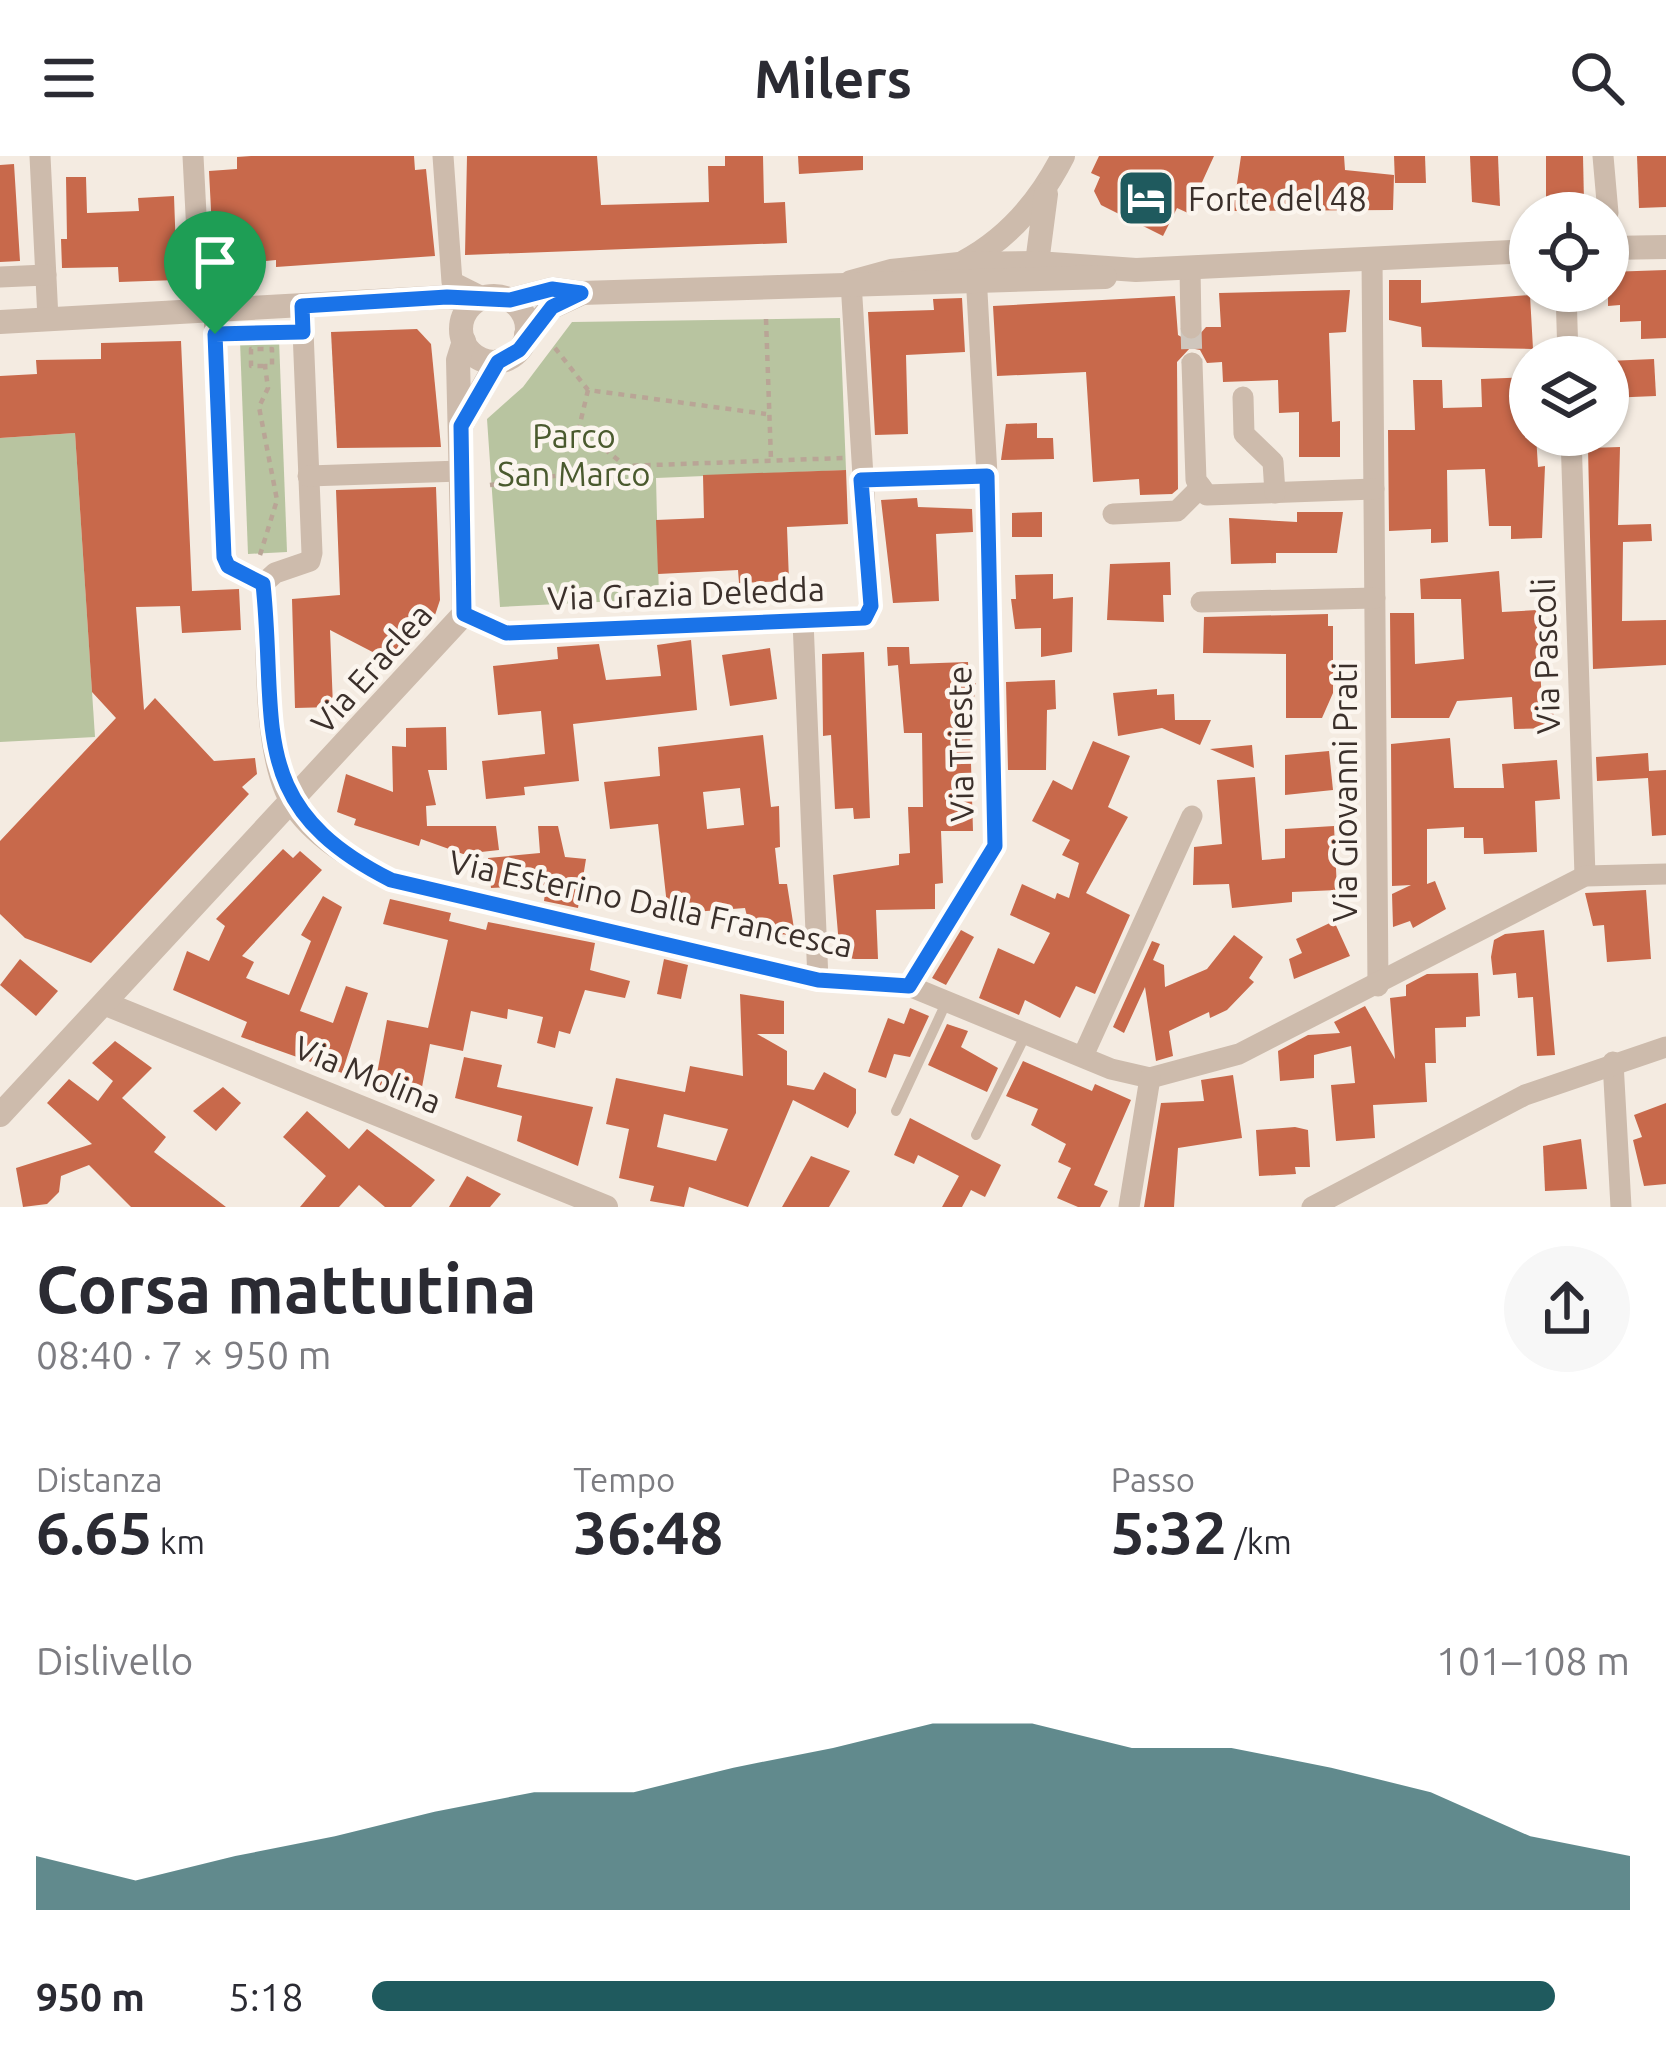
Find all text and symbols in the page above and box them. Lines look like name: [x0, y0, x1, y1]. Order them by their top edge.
icon: menu: [36, 45, 102, 111]
icon: search: [1564, 45, 1630, 111]
text: Milers: [754, 48, 912, 108]
hotel icon: Forte del 48: [1115, 167, 1177, 229]
place label: Forte del 48: [1188, 180, 1367, 217]
map controls: [1509, 192, 1629, 456]
button: locate: [1509, 192, 1629, 312]
pin: [164, 211, 266, 334]
icon: arrive: [182, 229, 248, 295]
button: layers: [1509, 336, 1629, 456]
park label: Parco San Marco: [497, 417, 651, 492]
street label: Via Grazia Deledda: [547, 570, 825, 616]
street label: Via Pascoli: [1524, 577, 1566, 735]
street label: Via Eraclea: [303, 596, 439, 740]
street label: Via Giovanni Prati: [1326, 662, 1363, 922]
street label: Via Trieste: [940, 666, 980, 822]
street label: Via Esterino Dalla Francesca: [446, 842, 856, 964]
street label: Via Molina: [289, 1028, 447, 1120]
button: share: [1504, 1246, 1630, 1372]
text: Corsa mattutina: [36, 1251, 537, 1325]
text: 08:40 · 7 × 950 m: [36, 1333, 331, 1376]
text: Distanza: [36, 1461, 162, 1498]
text: Tempo: [573, 1461, 675, 1498]
text: Passo: [1111, 1461, 1195, 1498]
text: 6.65: [36, 1498, 152, 1565]
text: 36:48: [573, 1498, 723, 1565]
text: 5:32: [1111, 1498, 1227, 1565]
text: km: [152, 1523, 205, 1560]
text: /km: [1227, 1523, 1292, 1560]
text: Dislivello: [36, 1639, 193, 1682]
text: 101–108 m: [1436, 1639, 1630, 1682]
text: 950 m: [36, 1975, 145, 2018]
text: 5:18: [228, 1975, 304, 2018]

